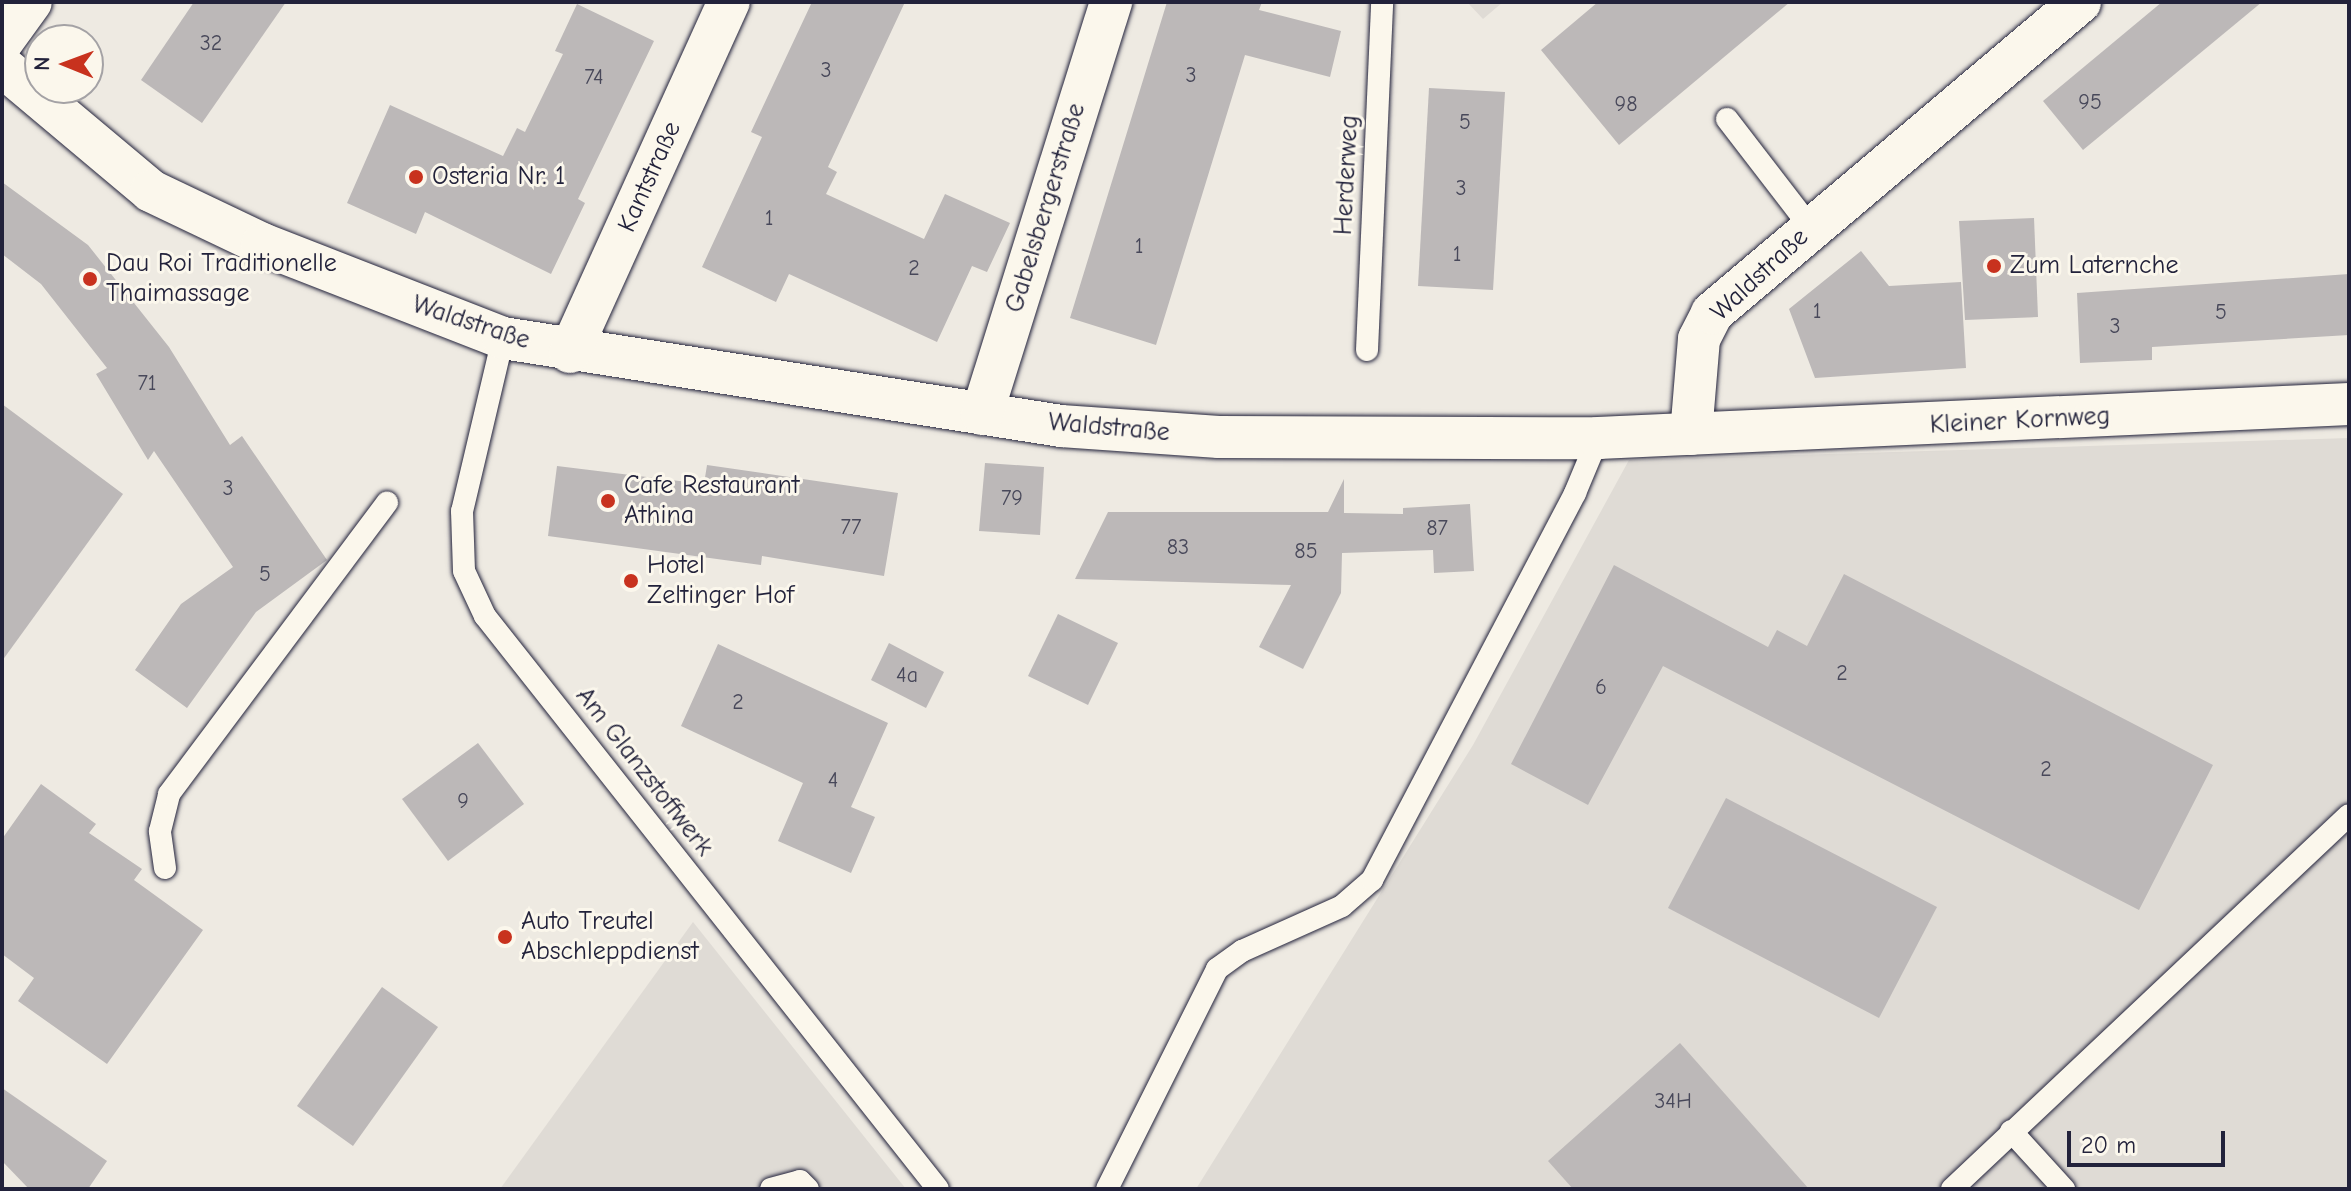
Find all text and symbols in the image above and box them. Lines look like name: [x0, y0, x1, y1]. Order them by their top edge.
north arrow: [24, 24, 104, 104]
house number: 32: [200, 31, 222, 57]
text: N: [29, 56, 55, 71]
house number: 3: [820, 58, 832, 84]
house number: 3: [1185, 63, 1197, 89]
house number: 74: [584, 65, 604, 91]
house number: 95: [2078, 90, 2102, 116]
house number: 98: [1614, 92, 1638, 118]
street label: Gabelsbergerstraße: [999, 100, 1093, 316]
house number: 5: [1459, 110, 1471, 136]
street label: Herderweg: [1328, 114, 1366, 236]
street label: Kantstraße: [612, 117, 688, 237]
place label: Osteria Nr. 1: [432, 161, 565, 193]
marker: Osteria Nr. 1: [407, 168, 425, 186]
house number: 3: [1455, 176, 1467, 202]
house number: 1: [765, 206, 773, 232]
street label: Waldstraße: [1705, 222, 1815, 328]
house number: 1: [1135, 234, 1143, 260]
house number: 1: [1453, 242, 1461, 268]
place label: Dau Roi Traditionelle Thaimassage: [106, 248, 337, 310]
place label: Zum Laternche: [2010, 250, 2178, 282]
house number: 2: [908, 256, 920, 282]
marker: Zum Laternche: [1985, 257, 2003, 275]
marker: Dau Roi Traditionelle Thaimassage: [81, 270, 99, 288]
street label: Waldstraße: [408, 289, 534, 357]
house number: 1: [1813, 299, 1821, 325]
house number: 5: [2215, 300, 2227, 326]
house number: 3: [2109, 314, 2121, 340]
house number: 71: [137, 371, 157, 397]
street label: Kleiner Kornweg: [1929, 401, 2111, 441]
street label: Waldstraße: [1047, 407, 1171, 449]
place label: Cafe Restaurant Athina: [624, 470, 799, 532]
house number: 3: [222, 476, 234, 502]
house number: 79: [1001, 486, 1023, 512]
marker: Cafe Restaurant Athina: [599, 492, 617, 510]
house number: 77: [841, 515, 861, 541]
house number: 87: [1426, 516, 1448, 542]
house number: 83: [1167, 535, 1189, 561]
house number: 85: [1294, 539, 1318, 565]
place label: Hotel Zeltinger Hof: [647, 550, 794, 612]
house number: 5: [259, 562, 271, 588]
marker: Hotel Zeltinger Hof: [622, 572, 640, 590]
house number: 2: [1836, 661, 1848, 687]
house number: 4a: [896, 663, 918, 689]
house number: 6: [1595, 675, 1607, 701]
street label: Am Glanzstoffwerk: [568, 681, 720, 863]
house number: 2: [732, 690, 744, 716]
house number: 2: [2040, 757, 2052, 783]
house number: 4: [828, 768, 838, 794]
house number: 9: [457, 789, 469, 815]
place label: Auto Treutel Abschleppdienst: [521, 906, 699, 968]
marker: Auto Treutel Abschleppdienst: [496, 928, 514, 946]
house number: 34H: [1654, 1089, 1692, 1115]
scale bar: [2071, 1115, 2229, 1165]
text: 20 m: [2081, 1131, 2136, 1159]

